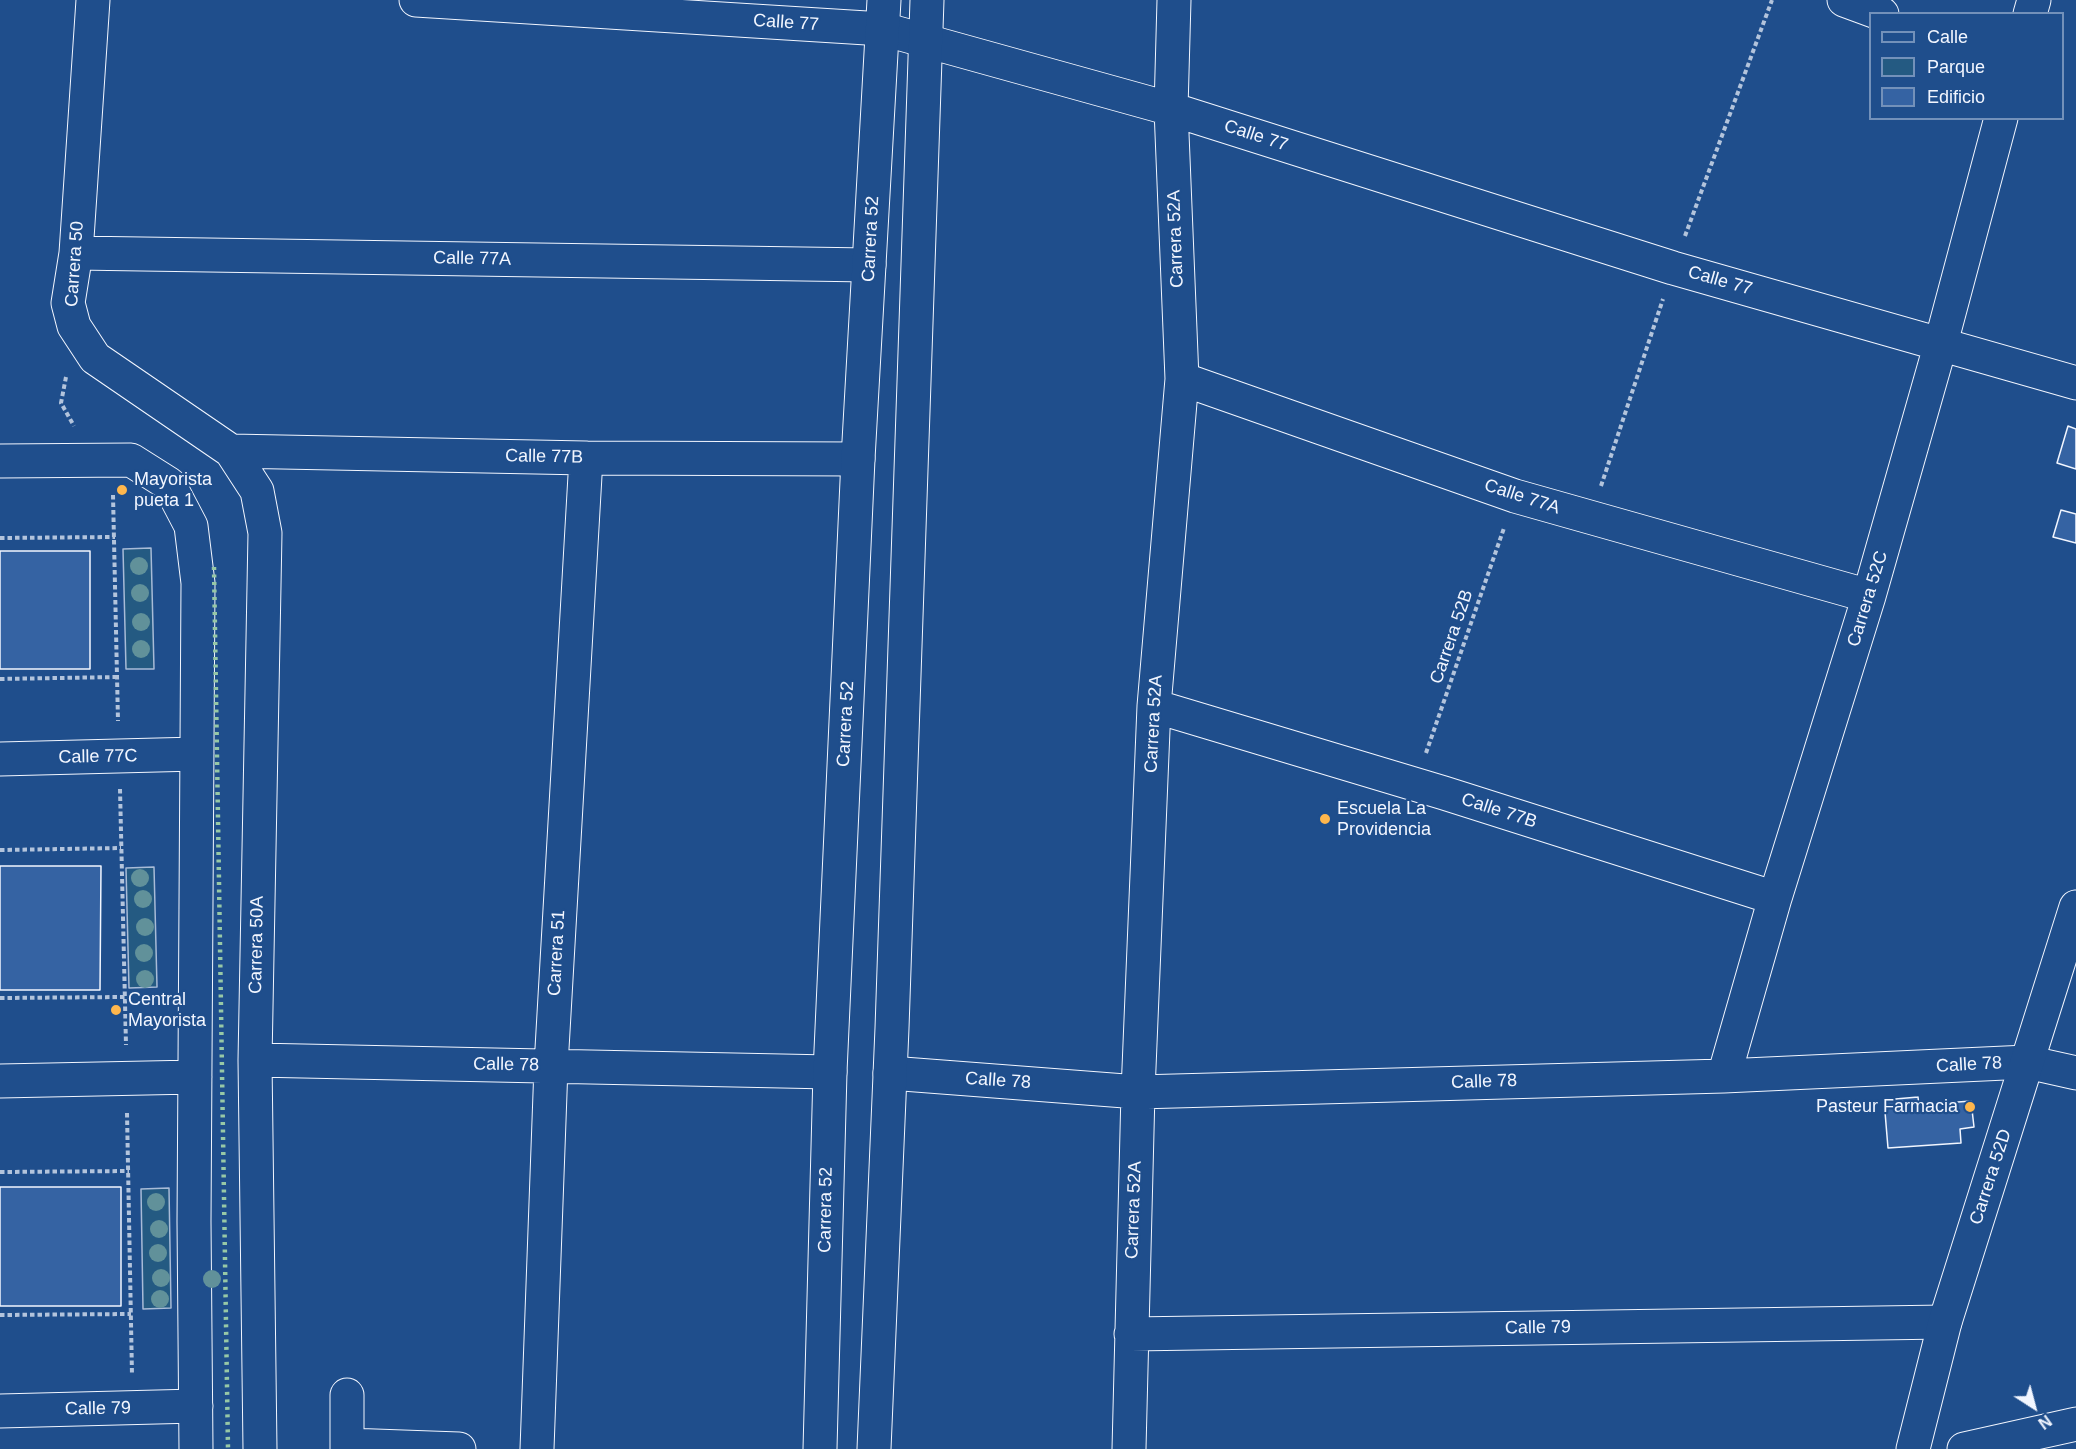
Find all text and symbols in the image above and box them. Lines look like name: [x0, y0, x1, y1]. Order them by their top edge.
street label: Calle 77: [752, 10, 820, 36]
legend: [1869, 12, 2064, 120]
text: Calle: [1927, 27, 1968, 47]
text: Parque: [1927, 57, 1985, 77]
text: Edificio: [1927, 87, 1985, 107]
street label: Calle 77: [1221, 116, 1291, 156]
street label: Carrera 52A: [1163, 190, 1189, 288]
street label: Carrera 52: [858, 195, 884, 283]
street label: Carrera 50: [61, 220, 89, 308]
street label: Calle 77A: [433, 248, 511, 270]
street label: Calle 77: [1685, 262, 1755, 300]
street label: Calle 77B: [505, 446, 583, 468]
place label: Mayorista pueta 1: [134, 469, 212, 512]
street label: Calle 77A: [1482, 475, 1562, 519]
marker: Mayorista pueta 1: [115, 483, 129, 497]
street label: Carrera 52C: [1843, 548, 1893, 650]
street label: Carrera 52B: [1426, 587, 1478, 687]
street label: Carrera 52A: [1141, 674, 1167, 774]
street label: Carrera 52: [833, 680, 859, 768]
street label: Calle 77C: [58, 746, 138, 768]
street label: Calle 77B: [1459, 789, 1539, 833]
place label: Escuela La Providencia: [1337, 798, 1431, 840]
marker: Escuela La Providencia: [1318, 812, 1332, 826]
street label: Carrera 50A: [245, 896, 269, 994]
street label: Carrera 51: [544, 909, 570, 997]
place label: Central Mayorista: [128, 989, 206, 1032]
marker: Central Mayorista: [109, 1003, 123, 1017]
street label: Calle 78: [1935, 1052, 2003, 1078]
street label: Calle 78: [473, 1054, 539, 1076]
street label: Calle 78: [964, 1068, 1032, 1094]
street label: Calle 78: [1451, 1070, 1517, 1094]
place label: Pasteur Farmacia: [1816, 1096, 1958, 1118]
marker: Pasteur Farmacia: [1963, 1100, 1977, 1114]
street label: Carrera 52D: [1965, 1127, 2017, 1227]
street label: Carrera 52A: [1121, 1161, 1147, 1259]
street label: Carrera 52: [814, 1167, 838, 1253]
street label: Calle 79: [1505, 1317, 1571, 1339]
north arrow: [2004, 1377, 2064, 1437]
street label: Calle 79: [65, 1398, 131, 1420]
text: N: [2035, 1412, 2055, 1432]

